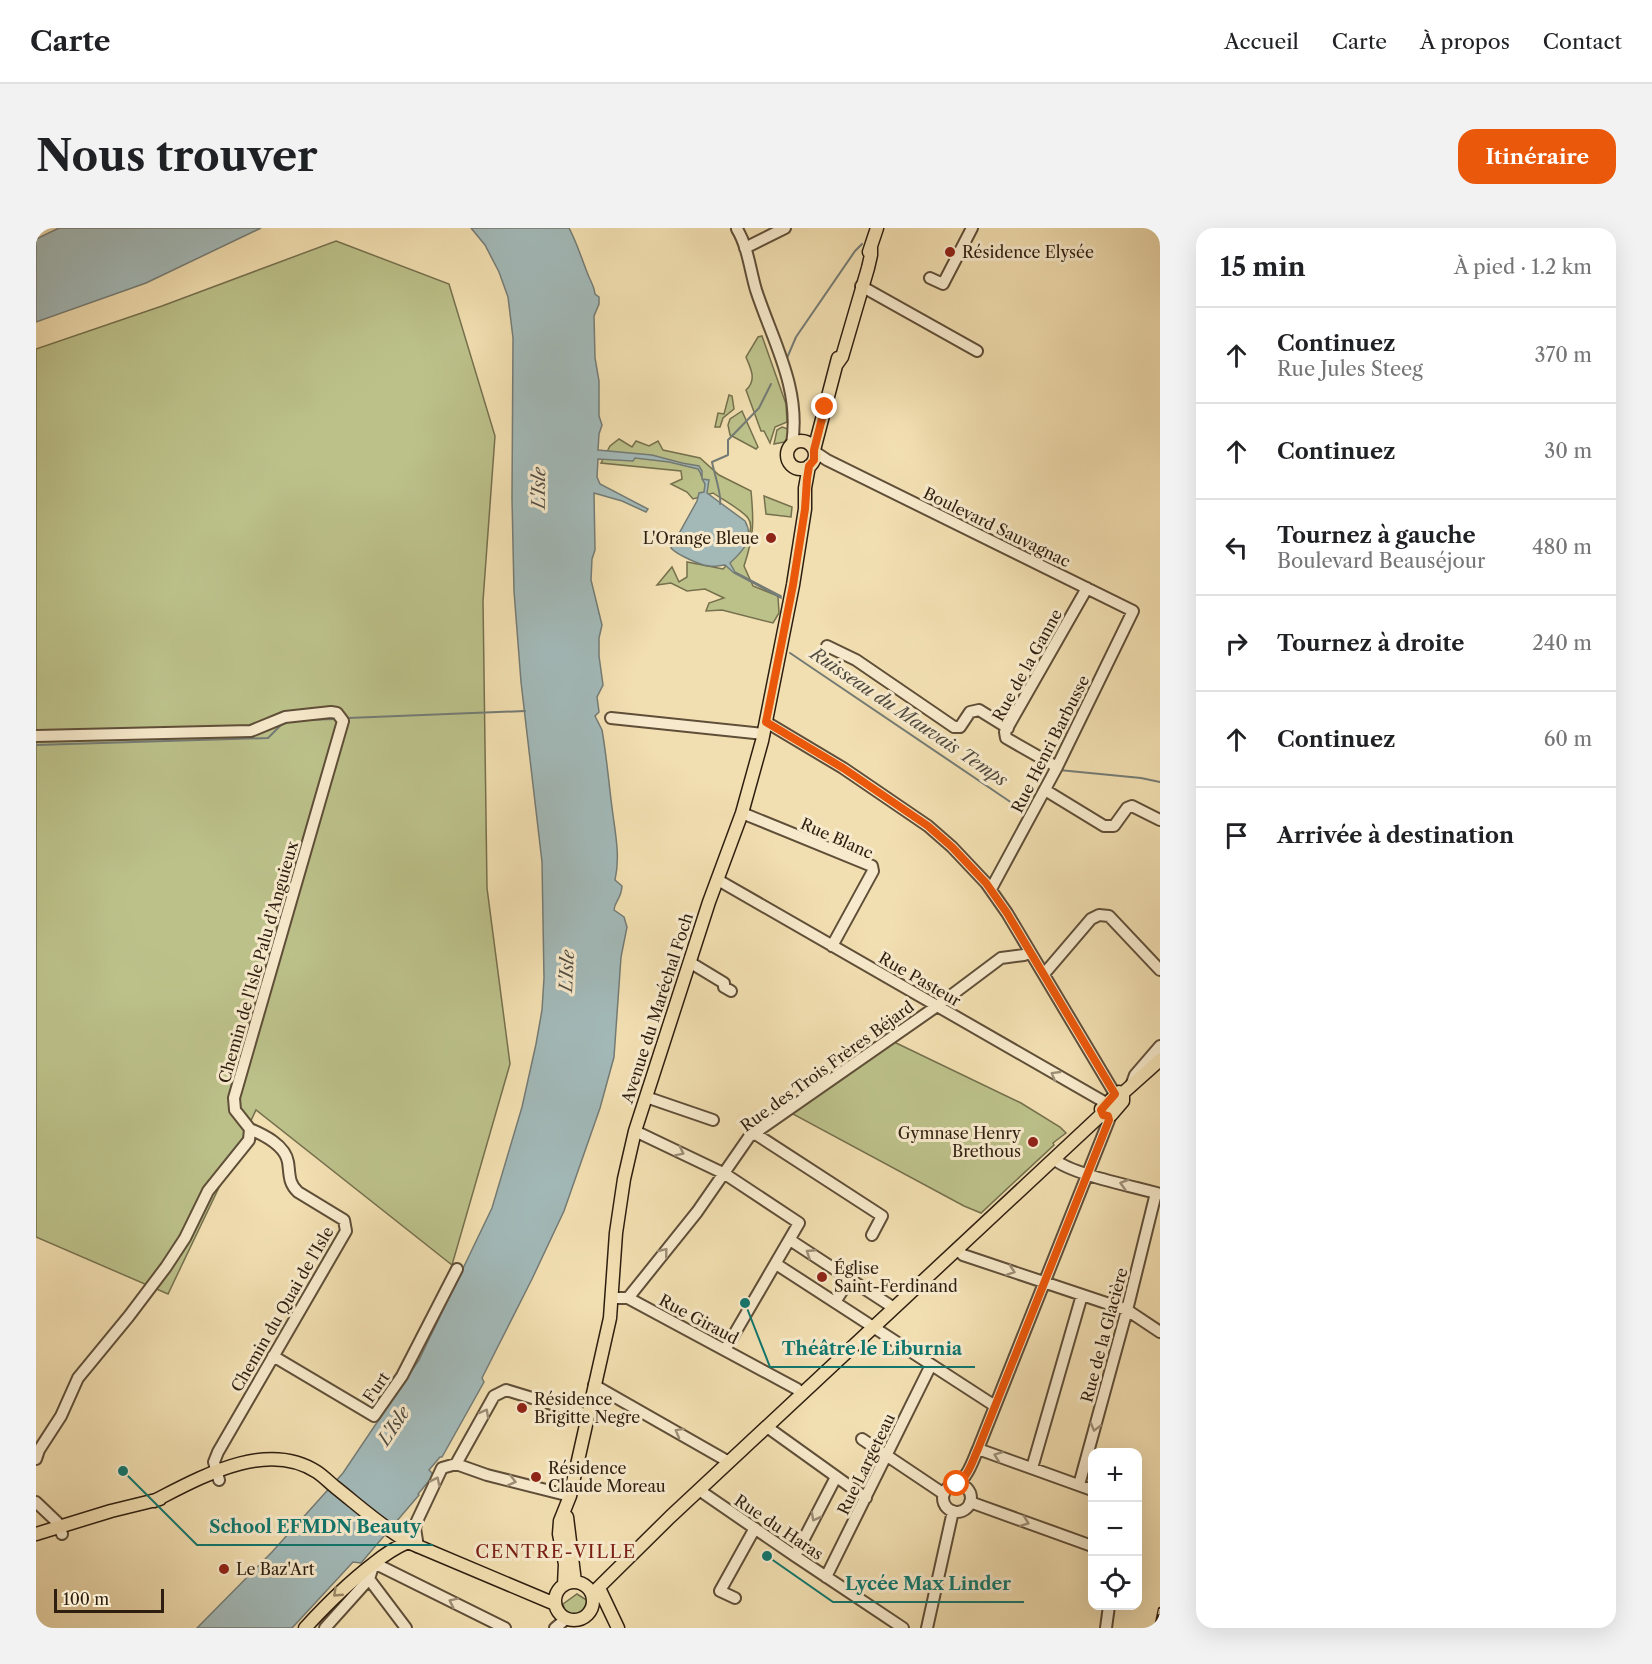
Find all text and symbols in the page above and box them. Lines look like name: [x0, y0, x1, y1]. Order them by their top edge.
text: Carte: [30, 24, 110, 58]
text: Accueil: [1224, 29, 1299, 54]
text: Carte: [1332, 29, 1387, 54]
text: À propos: [1420, 29, 1510, 54]
text: Contact: [1543, 29, 1622, 54]
button: Itinéraire: [1458, 129, 1616, 184]
text: Nous trouver: [36, 130, 318, 182]
place label: Résidence Elysée: [962, 242, 1094, 262]
marker: Résidence Elysée: [943, 245, 957, 259]
text: 15 min: [1220, 251, 1306, 283]
text: À pied · 1.2 km: [1454, 255, 1592, 279]
text: Continuez: [1277, 330, 1396, 357]
icon: ahead: [1220, 339, 1253, 372]
text: 370 m: [1535, 343, 1592, 367]
text: Rue Jules Steeg: [1277, 357, 1423, 381]
route end: [811, 393, 837, 419]
icon: ahead: [1220, 435, 1253, 468]
text: Continuez: [1277, 438, 1396, 465]
text: 30 m: [1544, 439, 1592, 463]
water label: L'Isle: [528, 466, 550, 511]
street label: Boulevard Sauvagnac: [920, 483, 1074, 571]
text: Tournez à gauche: [1277, 522, 1476, 549]
place label: L'Orange Bleue: [643, 528, 759, 548]
marker: L'Orange Bleue: [764, 531, 778, 545]
icon: left: [1220, 531, 1253, 564]
text: 480 m: [1532, 535, 1592, 559]
text: Boulevard Beauséjour: [1277, 549, 1485, 573]
street label: Rue de la Ganne: [988, 605, 1066, 725]
icon: right: [1220, 627, 1253, 660]
text: Tournez à droite: [1277, 630, 1464, 657]
text: 240 m: [1532, 631, 1592, 655]
water label: Ruisseau du Mauvais Temps: [805, 642, 1012, 791]
street label: Rue Henri Barbusse: [1007, 672, 1093, 816]
icon: ahead: [1220, 723, 1253, 756]
text: Continuez: [1277, 726, 1396, 753]
text: 60 m: [1544, 727, 1592, 751]
street label: Rue Blanc: [798, 813, 876, 863]
icon: arrive: [1220, 819, 1253, 852]
text: Arrivée à destination: [1277, 822, 1514, 849]
street label: Chemin de l'Isle Palu d’Anguieux: [214, 838, 302, 1085]
street label: Avenue du Maréchal Foch: [616, 910, 697, 1107]
street label: Rue Pasteur: [875, 947, 965, 1011]
water label: L'Isle: [555, 948, 579, 994]
street label: Rue des Trois Frères Béjard: [736, 996, 918, 1136]
one-way arrow: [1051, 1070, 1062, 1082]
place label: Gymnase Henry Brethous: [898, 1123, 1022, 1161]
marker: Gymnase Henry Brethous: [1026, 1135, 1040, 1149]
one-way arrow: [673, 1145, 684, 1157]
one-way arrow: [1119, 1178, 1129, 1191]
street label: Chemin du Quai de l'Isle: [226, 1223, 338, 1395]
one-way arrow: [657, 1248, 668, 1259]
one-way arrow: [806, 1248, 816, 1260]
place label: Église Saint-Ferdinand: [834, 1258, 958, 1296]
one-way arrow: [1005, 1263, 1016, 1276]
street label: Rue de la Glacière: [1076, 1265, 1132, 1405]
marker: Église Saint-Ferdinand: [815, 1270, 829, 1284]
street label: Rue Giraud: [656, 1290, 742, 1348]
callout: Théâtre le Liburnia: [770, 1331, 975, 1367]
text: Théâtre le Liburnia: [782, 1338, 963, 1360]
street label: Furt: [358, 1368, 394, 1406]
place label: Résidence Brigitte Negre: [534, 1389, 640, 1427]
water label: L'Isle: [372, 1401, 416, 1451]
marker: Résidence Brigitte Negre: [515, 1401, 529, 1415]
one-way arrow: [478, 1408, 489, 1419]
street label: Rue Largeteau: [833, 1410, 899, 1518]
one-way arrow: [1090, 1421, 1102, 1432]
one-way arrow: [675, 1428, 685, 1439]
map controls: [1088, 1448, 1142, 1610]
button: +: [1088, 1448, 1142, 1502]
one-way arrow: [993, 1451, 1004, 1463]
place label: Résidence Claude Moreau: [548, 1458, 666, 1496]
marker: Résidence Claude Moreau: [529, 1470, 543, 1484]
route start: [943, 1470, 969, 1496]
one-way arrow: [506, 1474, 517, 1486]
one-way arrow: [429, 1476, 441, 1487]
street label: Rue du Haras: [731, 1490, 827, 1564]
button: −: [1088, 1502, 1142, 1556]
callout: School EFMDN Beauty: [197, 1509, 433, 1545]
one-way arrow: [811, 1510, 823, 1521]
one-way arrow: [1019, 1514, 1030, 1527]
text: School EFMDN Beauty: [209, 1516, 422, 1538]
district label: CENTRE-VILLE: [475, 1541, 637, 1563]
button: locate: [1088, 1556, 1142, 1610]
place label: Le Baz'Art: [236, 1559, 315, 1579]
marker: Le Baz'Art: [217, 1562, 231, 1576]
callout: Lycée Max Linder: [833, 1566, 1024, 1602]
text: Lycée Max Linder: [845, 1573, 1011, 1595]
scale bar: [54, 1586, 164, 1614]
one-way arrow: [334, 1586, 345, 1597]
text: 100 m: [63, 1589, 109, 1609]
one-way arrow: [448, 1598, 459, 1610]

